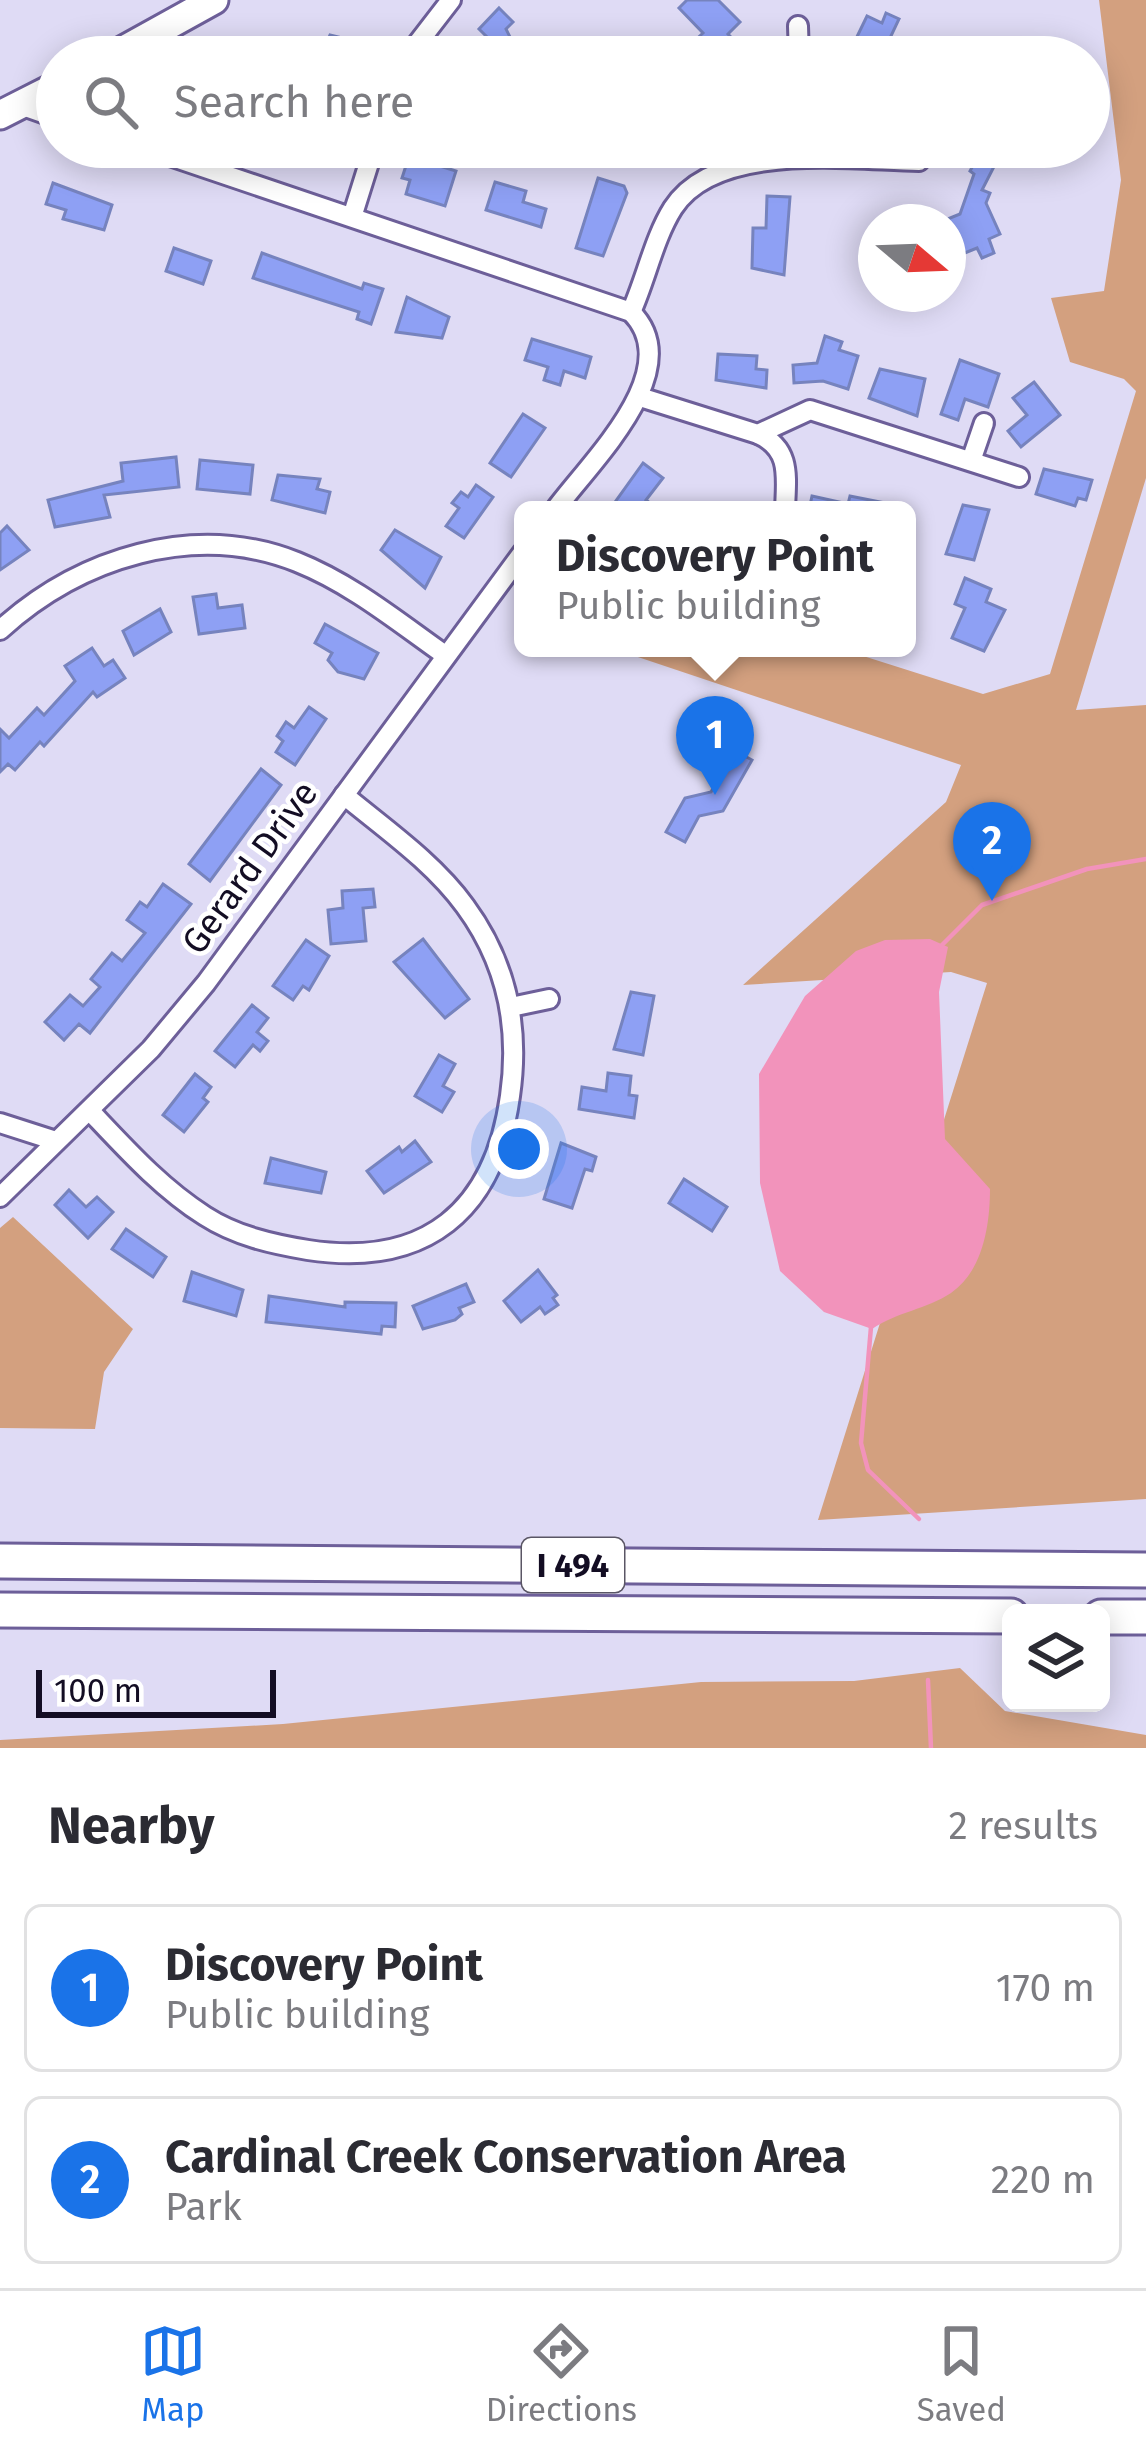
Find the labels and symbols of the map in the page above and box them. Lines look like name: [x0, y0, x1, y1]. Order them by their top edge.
north arrow: [858, 204, 966, 312]
pin: 1: [676, 696, 754, 795]
street label: Gerard Drive: [172, 773, 327, 963]
pin: 2: [953, 802, 1031, 901]
your location: [489, 1119, 549, 1179]
road number: I 494: [522, 1538, 624, 1592]
scale bar: [36, 1664, 276, 1717]

